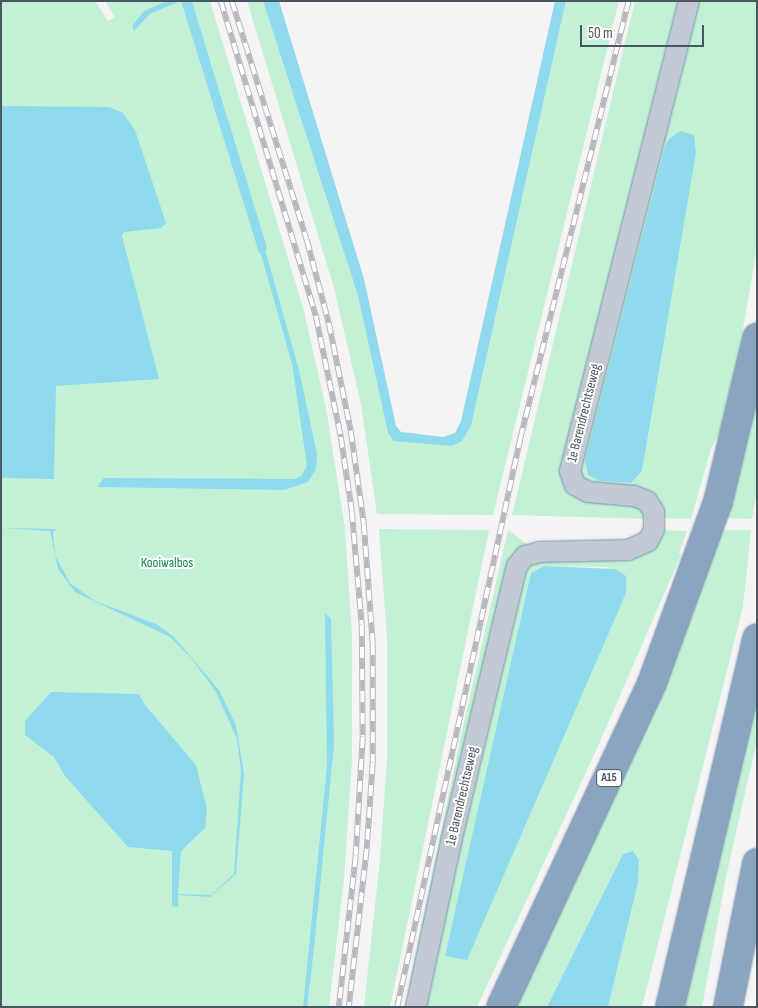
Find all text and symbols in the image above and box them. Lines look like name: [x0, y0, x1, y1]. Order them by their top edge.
scale bar: [583, 15, 707, 47]
text: 50 m: [588, 24, 613, 43]
street label: 1e Barendrechtseweg: [564, 362, 604, 464]
park label: Kooiwalbos: [141, 555, 193, 571]
street label: 1e Barendrechtseweg: [443, 745, 481, 847]
road number: A15: [595, 768, 623, 788]

